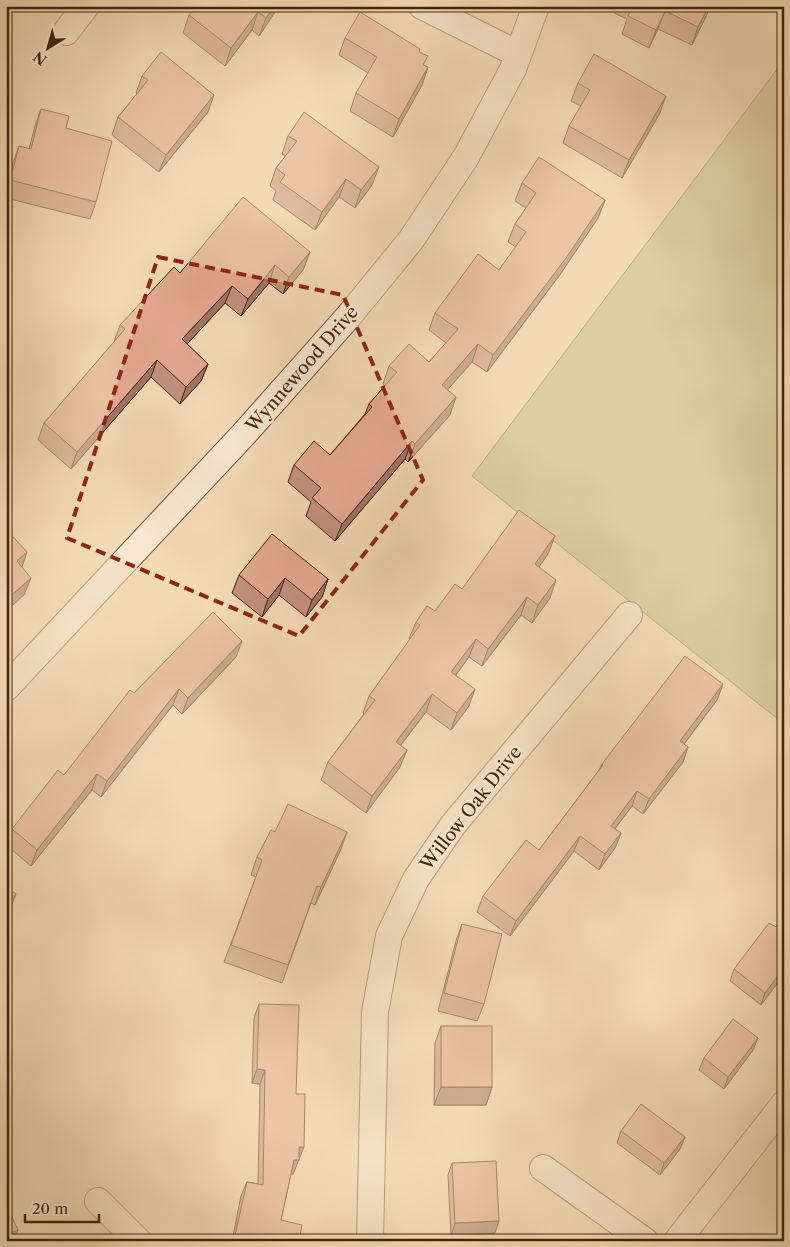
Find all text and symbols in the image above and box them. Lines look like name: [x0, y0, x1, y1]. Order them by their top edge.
north arrow: [22, 22, 72, 72]
text: N: [30, 48, 50, 69]
street label: Wynnewood Drive: [241, 301, 363, 437]
street label: Willow Oak Drive: [415, 741, 526, 875]
scale bar: [25, 1192, 99, 1224]
text: 20 m: [32, 1199, 68, 1218]

